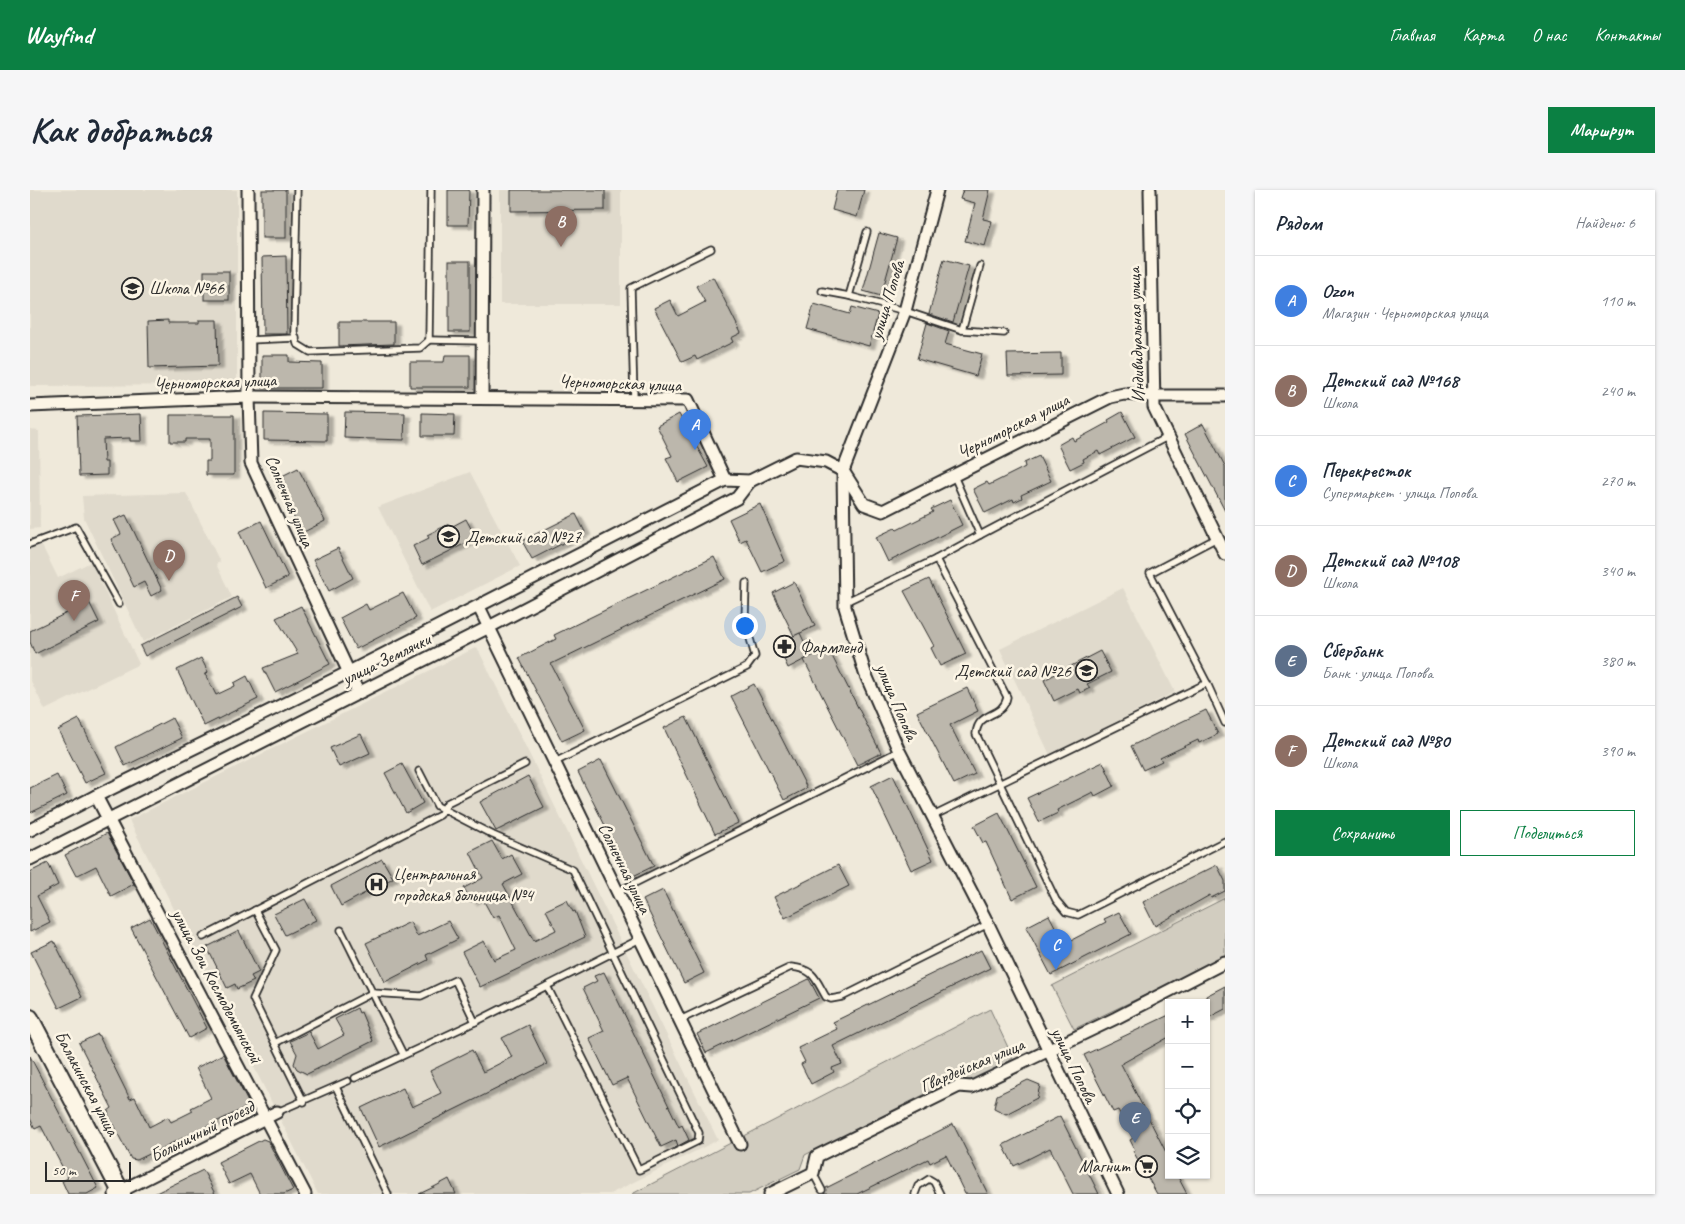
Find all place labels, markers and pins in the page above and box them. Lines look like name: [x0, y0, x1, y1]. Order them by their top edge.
pin: B: [545, 206, 577, 247]
school or university icon: Школа №66: [121, 276, 145, 300]
place label: Школа №66: [149, 277, 225, 299]
pin: A: [679, 409, 711, 450]
school or university icon: Детский сад №27: [437, 525, 461, 549]
place label: Детский сад №27: [465, 526, 582, 548]
pin: D: [153, 540, 185, 581]
pin: F: [58, 580, 90, 621]
pharmacy icon: Фармленд: [772, 635, 796, 659]
place label: Фармленд: [800, 636, 864, 658]
school or university icon: Детский сад №26: [1075, 659, 1099, 683]
place label: Детский сад №26: [955, 660, 1072, 682]
place label: Центральная городская больница №4: [393, 863, 535, 906]
hospital icon: Центральная городская больница №4: [365, 872, 389, 896]
pin: C: [1040, 929, 1072, 970]
pin: E: [1119, 1102, 1151, 1143]
supermarket icon: Магнит: [1134, 1154, 1158, 1178]
place label: Магнит: [1079, 1155, 1131, 1177]

